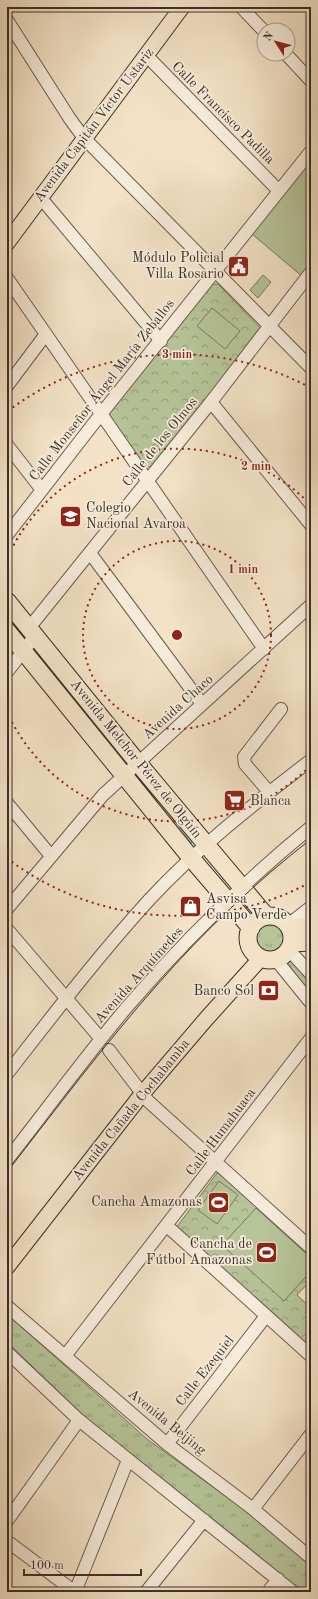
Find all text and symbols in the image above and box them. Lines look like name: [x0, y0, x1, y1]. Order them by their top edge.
north arrow: [256, 22, 296, 62]
text: N: [262, 30, 276, 44]
street label: Avenida Capitán Víctor Ustariz: [31, 45, 157, 205]
street label: Calle Francisco Padilla: [169, 59, 277, 167]
place label: Módulo Policial Villa Rosario: [132, 251, 224, 281]
public building icon: Módulo Policial Villa Rosario: [226, 253, 252, 279]
street label: Calle Monseñor Ángel María Zeballos: [24, 295, 177, 483]
text: 3 min: [162, 349, 192, 361]
street label: Calle de los Olmos: [120, 395, 200, 489]
text: 2 min: [241, 461, 271, 473]
place label: Colegio Nacional Avaroa: [86, 501, 186, 531]
school or university icon: Colegio Nacional Avaroa: [57, 503, 83, 529]
text: 1 min: [228, 564, 258, 576]
centre of rings: [170, 628, 184, 642]
street label: Avenida Chaco: [140, 672, 216, 742]
street label: Avenida Melchor Pérez de Olguín: [68, 677, 205, 841]
supermarket icon: Blanca: [222, 788, 248, 814]
place label: Blanca: [250, 794, 291, 808]
place label: Asvisa Campo Verde: [206, 892, 287, 922]
shop icon: Asvisa Campo Verde: [177, 894, 203, 920]
street label: Avenida Arquímedes: [92, 924, 186, 1026]
bank icon: Banco Sol: [256, 978, 282, 1004]
place label: Banco Sol: [193, 984, 254, 998]
street label: Avenida Cañada Cochabamba: [70, 1037, 192, 1183]
street label: Calle Humahuaca: [184, 1085, 258, 1178]
sports icon: Cancha Amazonas: [205, 1189, 231, 1215]
place label: Cancha Amazonas: [91, 1195, 202, 1209]
place label: Cancha de Fútbol Amazonas: [146, 1237, 252, 1267]
sports icon: Cancha de Fútbol Amazonas: [254, 1239, 280, 1265]
street label: Calle Ezequiel: [173, 1333, 237, 1409]
street label: Avenida Beijing: [125, 1386, 209, 1458]
scale bar: [24, 1551, 141, 1577]
text: 100 m: [30, 1560, 64, 1572]

